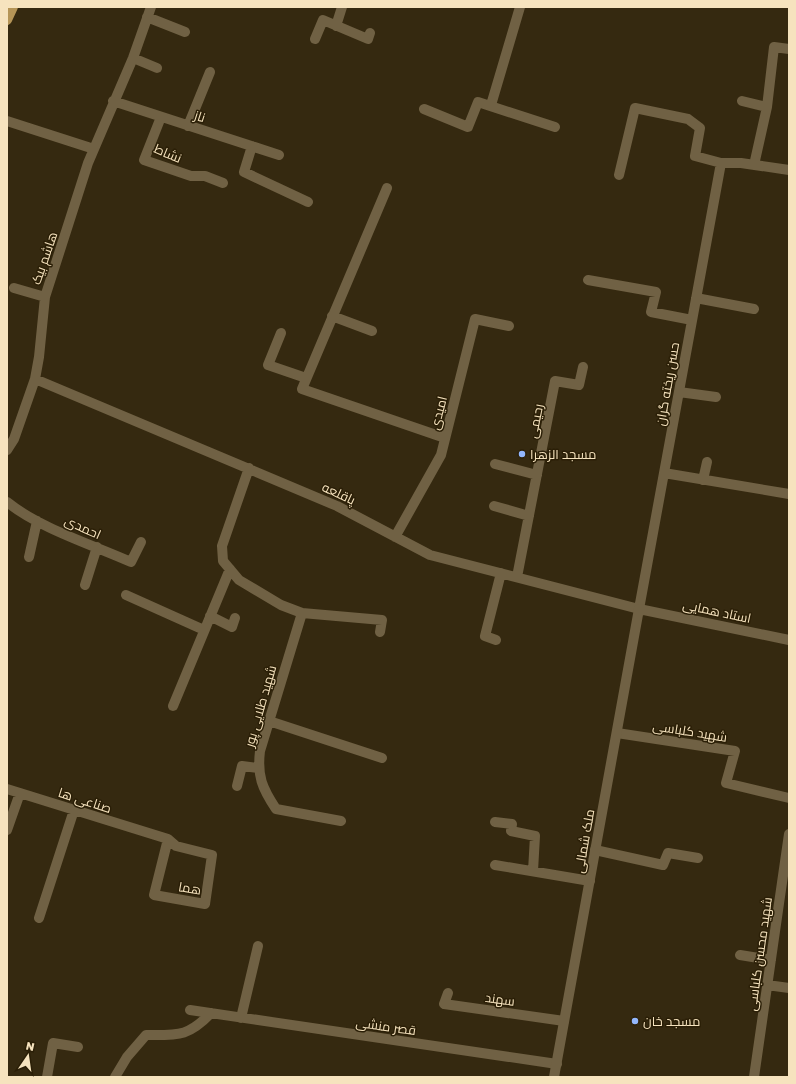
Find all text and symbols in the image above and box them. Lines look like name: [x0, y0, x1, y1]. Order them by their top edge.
street label: ناز: [191, 106, 208, 125]
street label: نشاط: [152, 140, 184, 166]
street label: هاشم بیک: [28, 230, 62, 287]
street label: حسن ریخته گران: [652, 341, 682, 427]
street label: امیدی: [426, 394, 450, 432]
street label: رحیمی: [524, 402, 546, 440]
place label: مسجد الزهرا: [530, 446, 596, 462]
marker: مسجد الزهرا: [517, 449, 527, 459]
street label: پاقلعه: [319, 478, 359, 510]
street label: احمدی: [62, 512, 104, 542]
street label: استاد همایی: [681, 596, 753, 626]
street label: شهید طلایی پور: [240, 663, 281, 750]
street label: شهید کلباسی: [652, 717, 728, 745]
street label: صناعی ها: [56, 784, 114, 816]
street label: ملک شمالی: [571, 808, 597, 874]
street label: هما: [177, 878, 203, 898]
street label: شهید محسن کلباسی: [743, 896, 775, 1012]
street label: سهند: [484, 989, 516, 1009]
place label: مسجد خان: [643, 1013, 700, 1029]
street label: قصر منشی: [355, 1014, 417, 1038]
marker: مسجد خان: [630, 1016, 640, 1026]
north arrow: [8, 1036, 48, 1076]
text: N: [25, 1038, 36, 1053]

